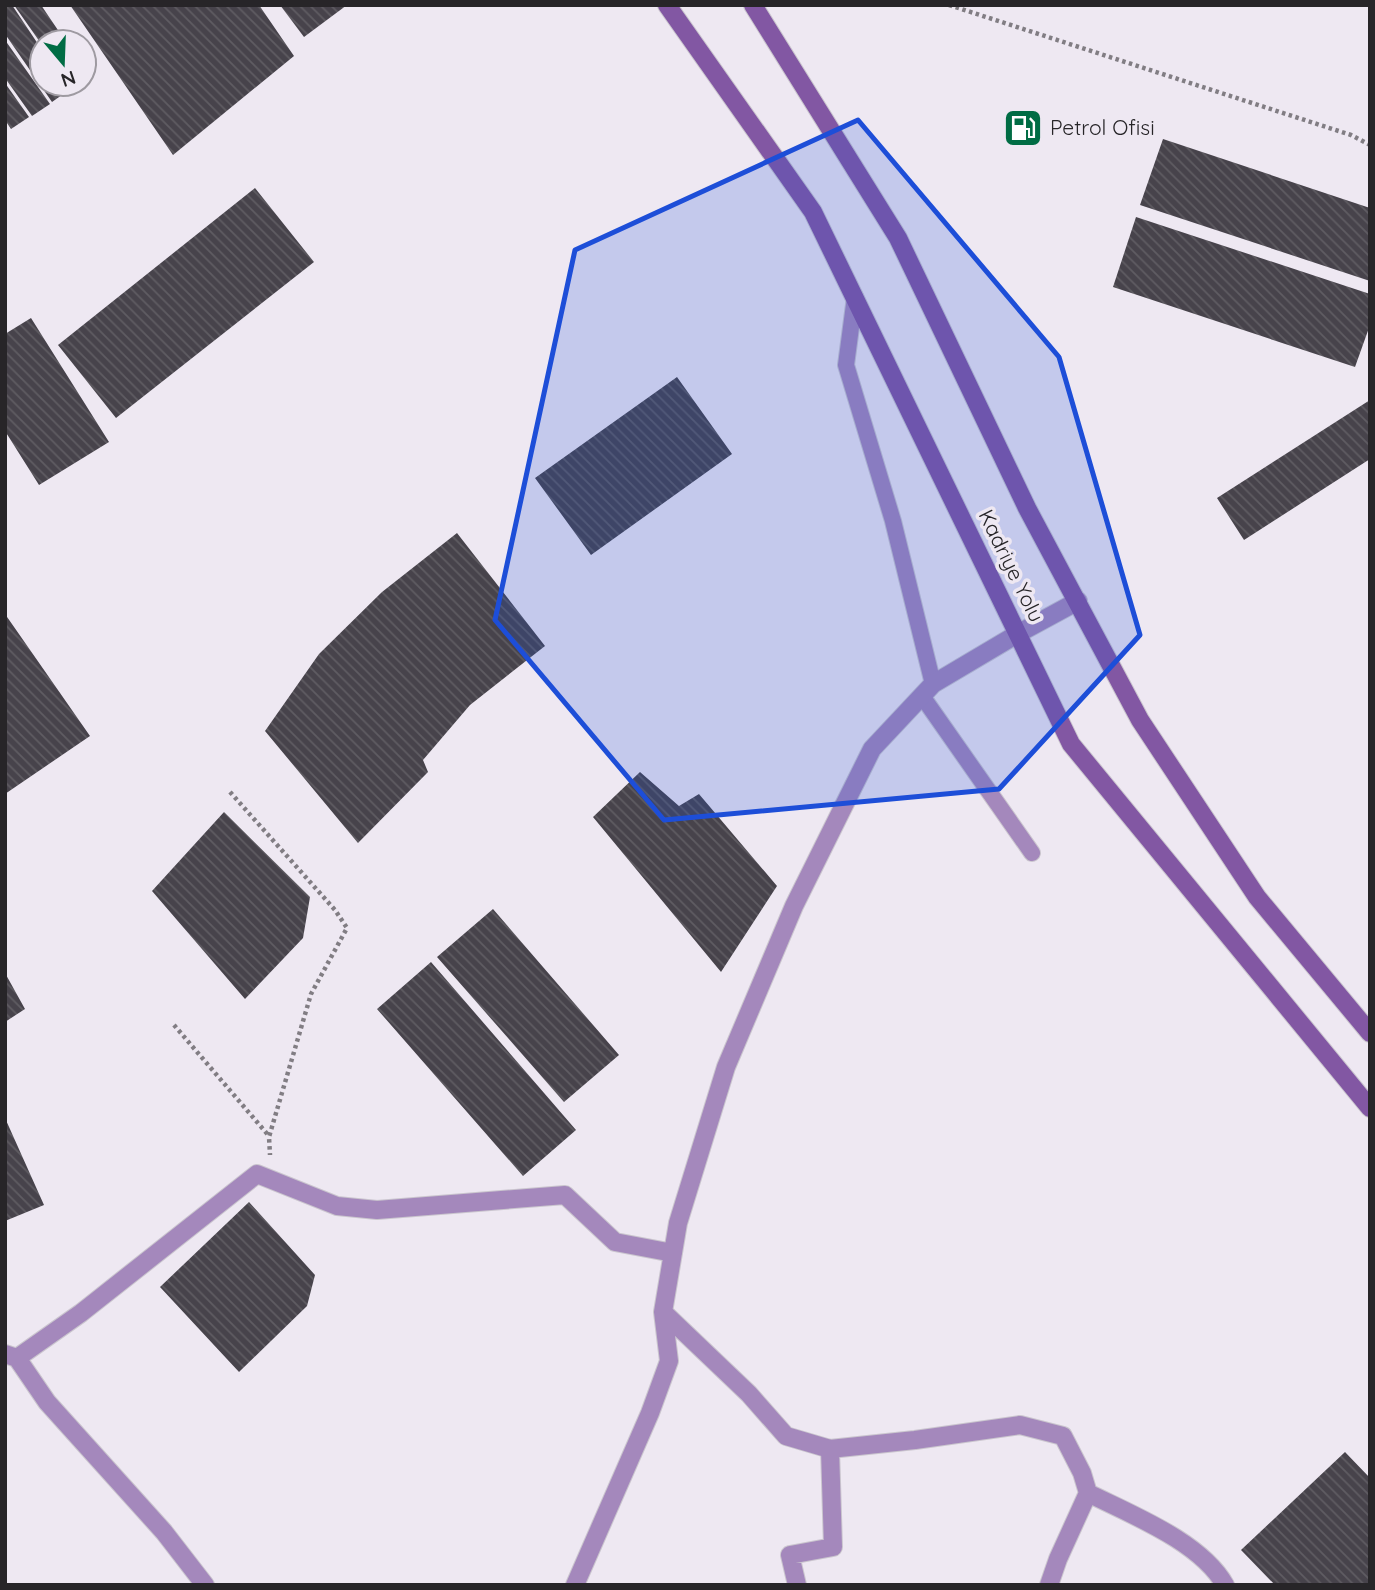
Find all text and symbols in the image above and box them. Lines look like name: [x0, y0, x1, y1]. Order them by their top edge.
north arrow: [28, 28, 98, 98]
text: N: [58, 65, 79, 93]
fuel station icon: Petrol Ofisi: [1002, 107, 1044, 149]
place label: Petrol Ofisi: [1050, 114, 1155, 140]
street label: Kadriye Yolu: [974, 505, 1050, 626]

